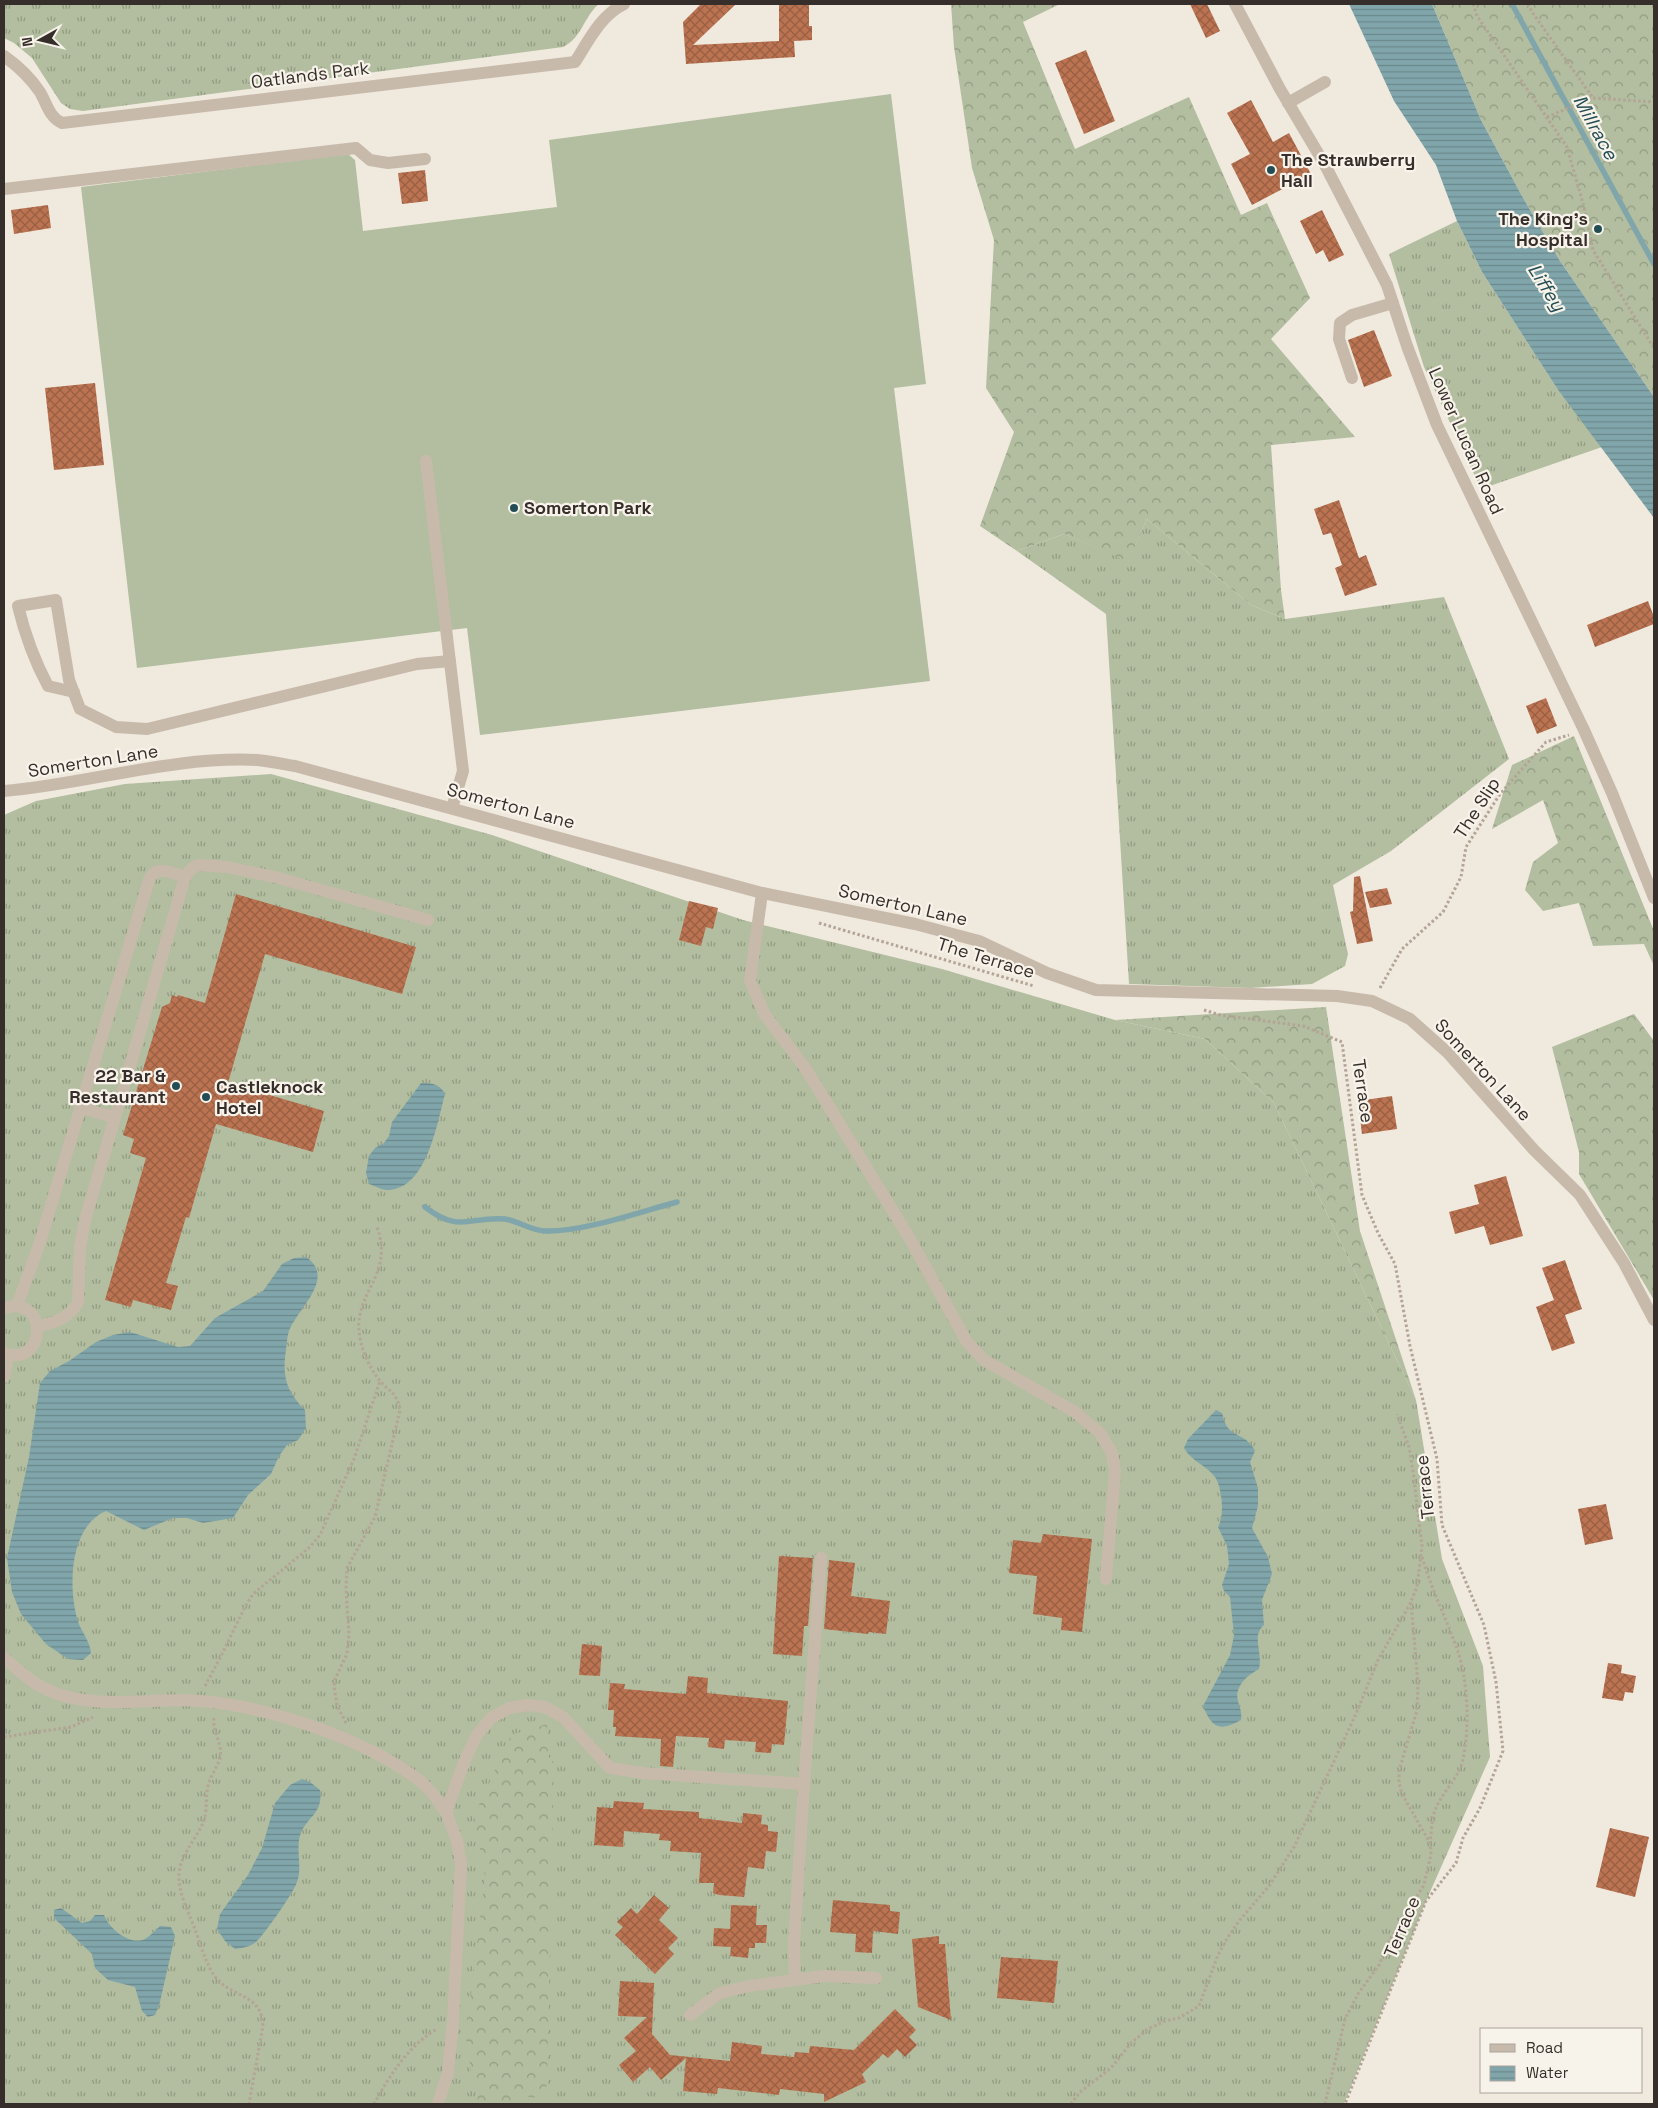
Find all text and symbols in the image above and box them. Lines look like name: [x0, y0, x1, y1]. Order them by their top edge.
north arrow: [15, 15, 65, 65]
text: N: [18, 36, 37, 48]
street label: Oatlands Park: [249, 56, 371, 93]
water label: Millrace: [1568, 90, 1624, 165]
place label: The Strawberry Hall: [1281, 148, 1415, 192]
marker: The Strawberry Hall: [1265, 164, 1277, 176]
place label: The King's Hospital: [1498, 207, 1588, 251]
marker: The King's Hospital: [1592, 223, 1604, 235]
water label: Liffey: [1522, 259, 1572, 317]
street label: Lower Lucan Road: [1424, 364, 1509, 518]
place label: Somerton Park: [524, 496, 652, 519]
marker: Somerton Park: [508, 502, 520, 514]
street label: Somerton Lane: [26, 739, 160, 782]
street label: The Slip: [1448, 773, 1505, 843]
street label: Somerton Lane: [445, 777, 578, 834]
street label: Somerton Lane: [836, 878, 970, 931]
street label: The Terrace: [935, 932, 1038, 983]
street label: Somerton Lane: [1430, 1014, 1537, 1126]
street label: Terrace: [1348, 1058, 1379, 1124]
place label: 22 Bar & Restaurant: [69, 1064, 166, 1108]
place label: Castleknock Hotel: [216, 1075, 324, 1119]
marker: 22 Bar & Restaurant: [170, 1080, 182, 1092]
marker: Castleknock Hotel: [200, 1091, 212, 1103]
street label: Terrace: [1410, 1454, 1439, 1520]
street label: Terrace: [1378, 1893, 1425, 1961]
legend: [1480, 2028, 1643, 2093]
text: Road: [1526, 2038, 1563, 2057]
text: Water: [1526, 2063, 1569, 2082]

